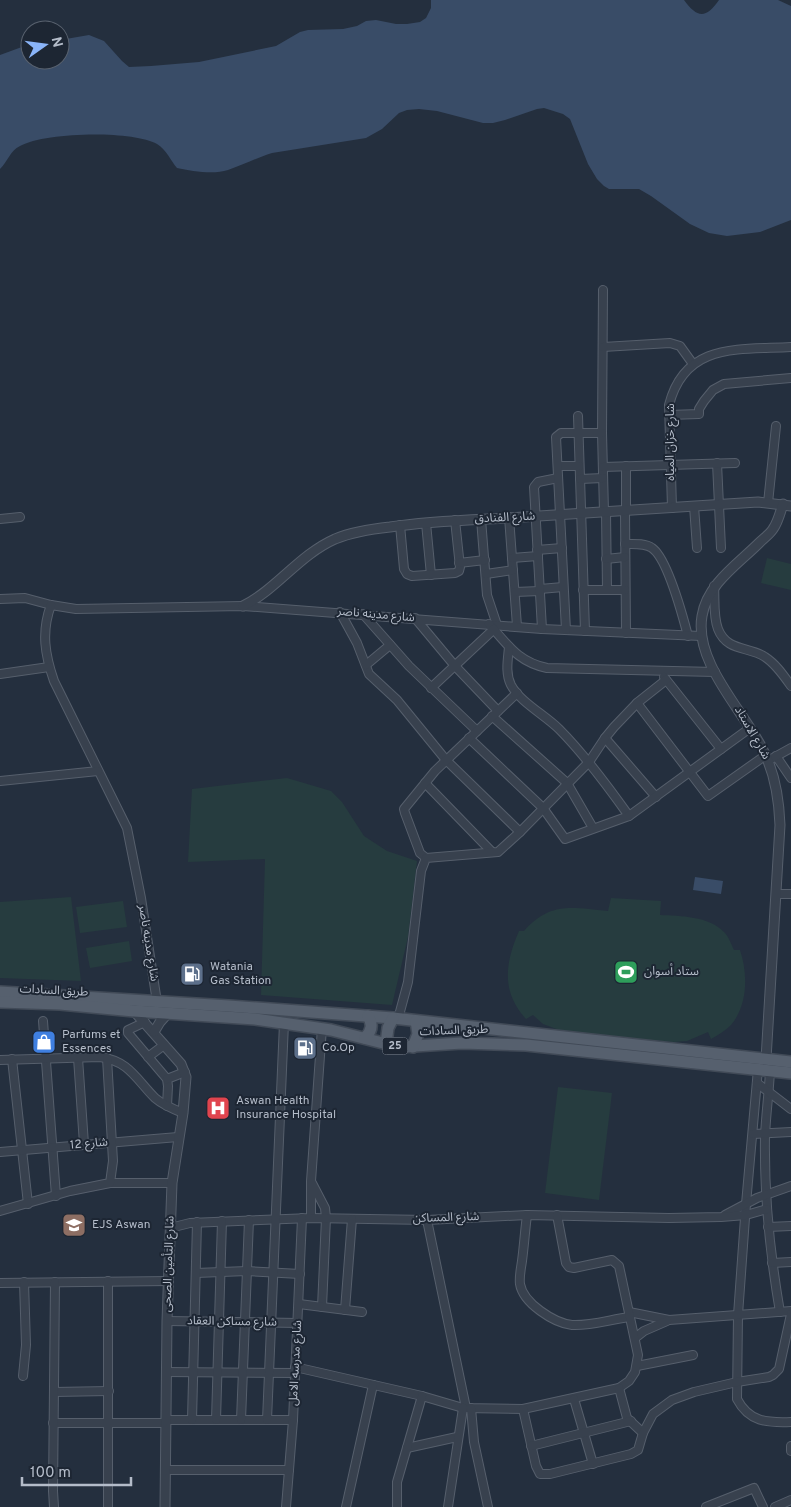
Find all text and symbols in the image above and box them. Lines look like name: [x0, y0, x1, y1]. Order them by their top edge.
north arrow: [20, 20, 70, 70]
text: N: [47, 35, 66, 49]
street label: شارع خزان المياه: [663, 403, 679, 481]
street label: شارع الفنادق: [474, 508, 536, 528]
street label: شارع مدينه ناصر: [336, 604, 415, 626]
street label: شارع الاستاد: [730, 703, 774, 763]
street label: شارع مدينه ناصر: [134, 902, 162, 983]
place label: Watania Gas Station: [210, 959, 271, 989]
sports icon: ستاد أسوان: [613, 959, 639, 985]
fuel station icon: Watania Gas Station: [179, 961, 205, 987]
place label: ستاد أسوان: [644, 963, 699, 980]
street label: طريق السادات: [19, 981, 89, 1001]
street label: طريق السادات: [419, 1022, 489, 1040]
place label: Parfums et Essences: [62, 1027, 121, 1057]
shop icon: Parfums et Essences: [31, 1029, 57, 1055]
fuel station icon: Co.Op: [292, 1035, 318, 1061]
road number: 25: [382, 1038, 408, 1054]
place label: Co.Op: [322, 1040, 355, 1056]
place label: Aswan Health Insurance Hospital: [236, 1093, 336, 1123]
hospital icon: Aswan Health Insurance Hospital: [205, 1095, 231, 1121]
street label: شارع 12: [69, 1134, 109, 1154]
street label: شارع المساكن: [412, 1209, 480, 1227]
school or university icon: EJS Aswan: [61, 1212, 87, 1238]
street label: شارع التأمين الصحى: [159, 1216, 179, 1312]
place label: EJS Aswan: [92, 1217, 150, 1233]
street label: شارع مساكن العقاد: [187, 1313, 277, 1331]
street label: شارع مدرسه الامل: [286, 1320, 306, 1406]
scale bar: [22, 1454, 131, 1486]
text: 100 m: [30, 1464, 71, 1483]

